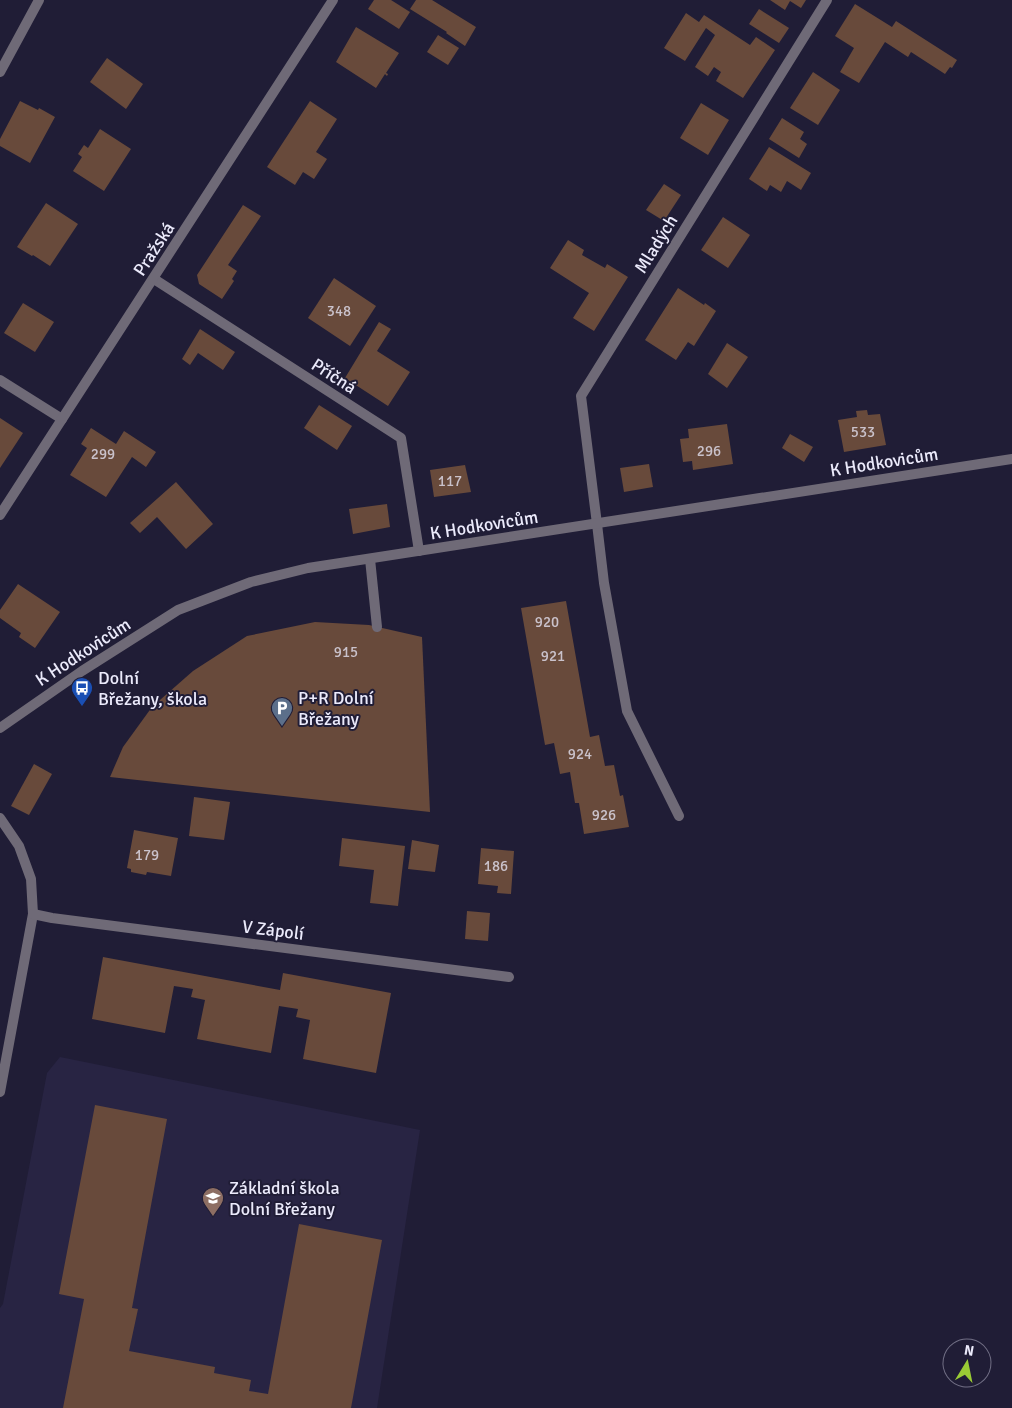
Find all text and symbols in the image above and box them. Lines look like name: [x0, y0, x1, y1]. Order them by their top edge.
street label: Mladých: [629, 211, 683, 277]
street label: Pražská: [129, 218, 179, 280]
house number: 348: [327, 302, 351, 320]
street label: Příčná: [307, 353, 361, 399]
house number: 533: [851, 423, 875, 441]
house number: 296: [697, 442, 721, 460]
street label: K Hodkovicům: [828, 443, 940, 481]
house number: 299: [91, 445, 115, 463]
house number: 117: [438, 472, 462, 490]
street label: K Hodkovicům: [428, 506, 540, 544]
street label: K Hodkovicům: [31, 613, 135, 691]
house number: 920: [535, 613, 559, 631]
house number: 915: [334, 643, 358, 661]
house number: 921: [541, 647, 565, 665]
place label: Dolní Břežany, škola: [98, 667, 207, 710]
bus stop icon: Dolní Břežany, škola: [70, 676, 94, 707]
place label: P+R Dolní Břežany: [298, 687, 374, 730]
parking icon: P+R Dolní Břežany: [270, 696, 294, 727]
house number: 924: [568, 745, 592, 763]
house number: 926: [592, 806, 616, 824]
house number: 179: [135, 846, 159, 864]
house number: 186: [484, 857, 508, 875]
street label: V Zápolí: [241, 915, 305, 945]
place label: Základní škola Dolní Břežany: [229, 1177, 340, 1220]
school or university icon: Základní škola Dolní Břežany: [201, 1186, 225, 1217]
north arrow: [942, 1338, 992, 1388]
text: N: [963, 1341, 975, 1360]

